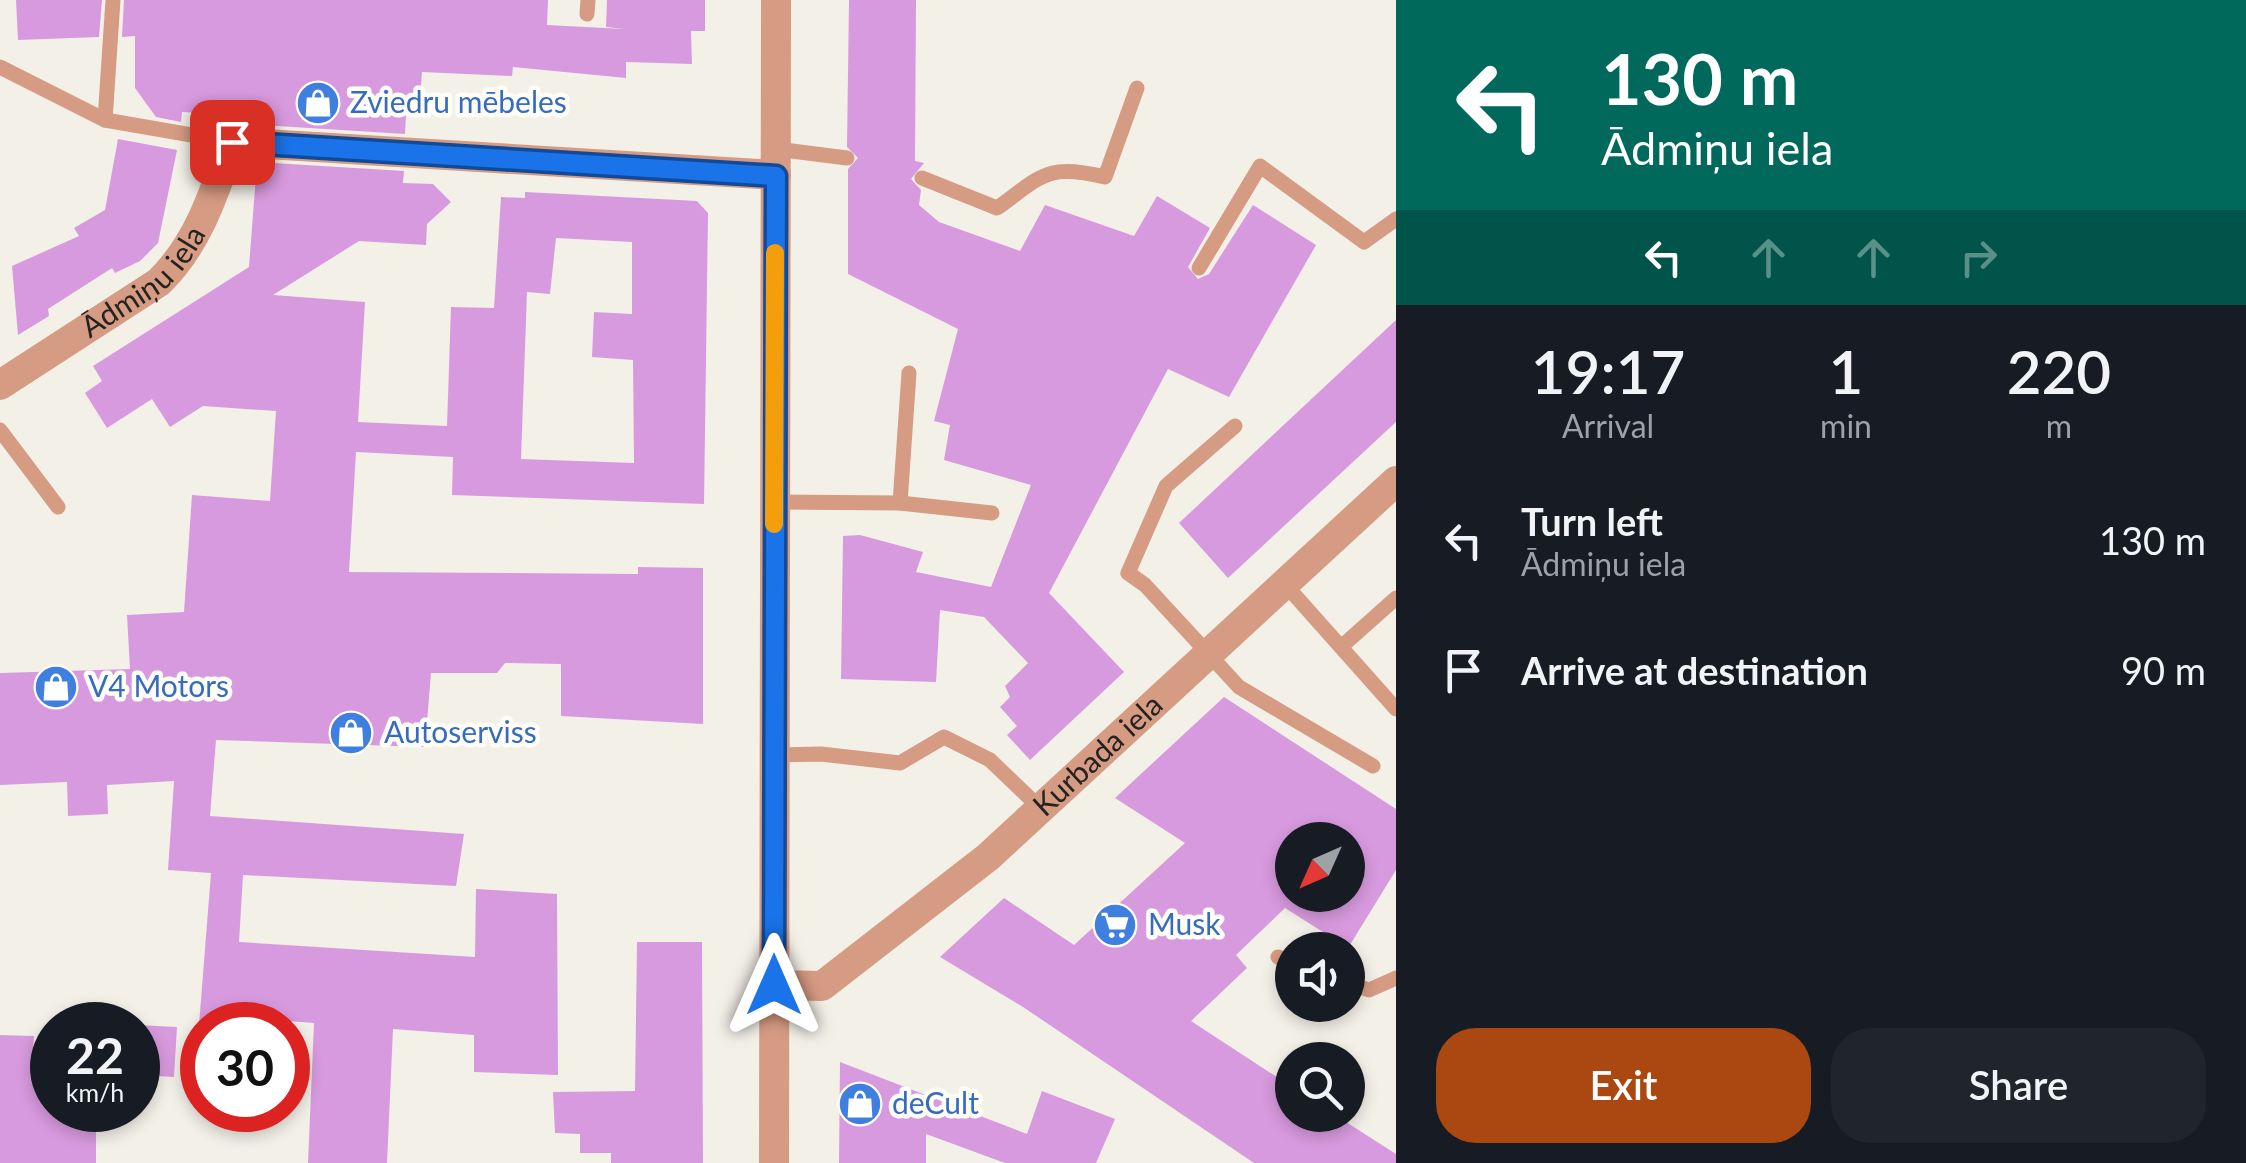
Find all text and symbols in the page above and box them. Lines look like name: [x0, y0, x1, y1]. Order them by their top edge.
text: 130 m: [1601, 36, 1798, 120]
icon: left: [1436, 40, 1566, 170]
shop icon: Zviedru mēbeles: [295, 80, 341, 126]
place label: Zviedru mēbeles: [350, 83, 567, 119]
pin: [190, 100, 275, 185]
icon: arrive: [205, 115, 260, 170]
text: Ādmiņu iela: [1601, 121, 1833, 175]
street label: Ādmiņu iela: [74, 219, 212, 344]
icon: left: [1636, 230, 1691, 285]
icon: ahead: [1741, 230, 1796, 285]
icon: ahead: [1846, 230, 1901, 285]
icon: right: [1951, 230, 2006, 285]
text: 19:17: [1531, 335, 1685, 407]
text: 1: [1829, 335, 1863, 407]
text: 220: [2007, 335, 2111, 407]
text: Arrival: [1562, 406, 1654, 445]
text: min: [1820, 406, 1872, 445]
text: m: [2046, 406, 2072, 445]
text: Turn left: [1521, 498, 1663, 544]
icon: left: [1436, 513, 1491, 568]
text: 130 m: [2099, 517, 2206, 563]
text: Ādmiņu iela: [1521, 544, 1686, 583]
icon: arrive: [1436, 643, 1491, 698]
text: Arrive at destination: [1521, 647, 1868, 693]
text: 90 m: [2121, 647, 2206, 693]
shop icon: V4 Motors: [33, 664, 79, 710]
place label: V4 Motors: [88, 667, 229, 703]
street label: Kurbada iela: [1025, 686, 1169, 823]
shop icon: Autoserviss: [328, 710, 374, 756]
place label: Autoserviss: [384, 713, 537, 749]
north arrow: [1275, 822, 1365, 912]
map controls: [1275, 822, 1365, 1132]
supermarket icon: Musk: [1092, 902, 1138, 948]
place label: Musk: [1148, 905, 1221, 941]
button: sound: [1275, 932, 1365, 1022]
position arrow: [722, 933, 826, 1037]
speed limit sign: 30: [180, 1002, 310, 1132]
text: 22: [66, 1025, 124, 1085]
button: Exit: [1436, 1028, 1811, 1143]
button: Share: [1831, 1028, 2206, 1143]
button: search: [1275, 1042, 1365, 1132]
text: km/h: [66, 1077, 124, 1107]
shop icon: deCult: [837, 1081, 883, 1127]
place label: deCult: [892, 1084, 979, 1120]

